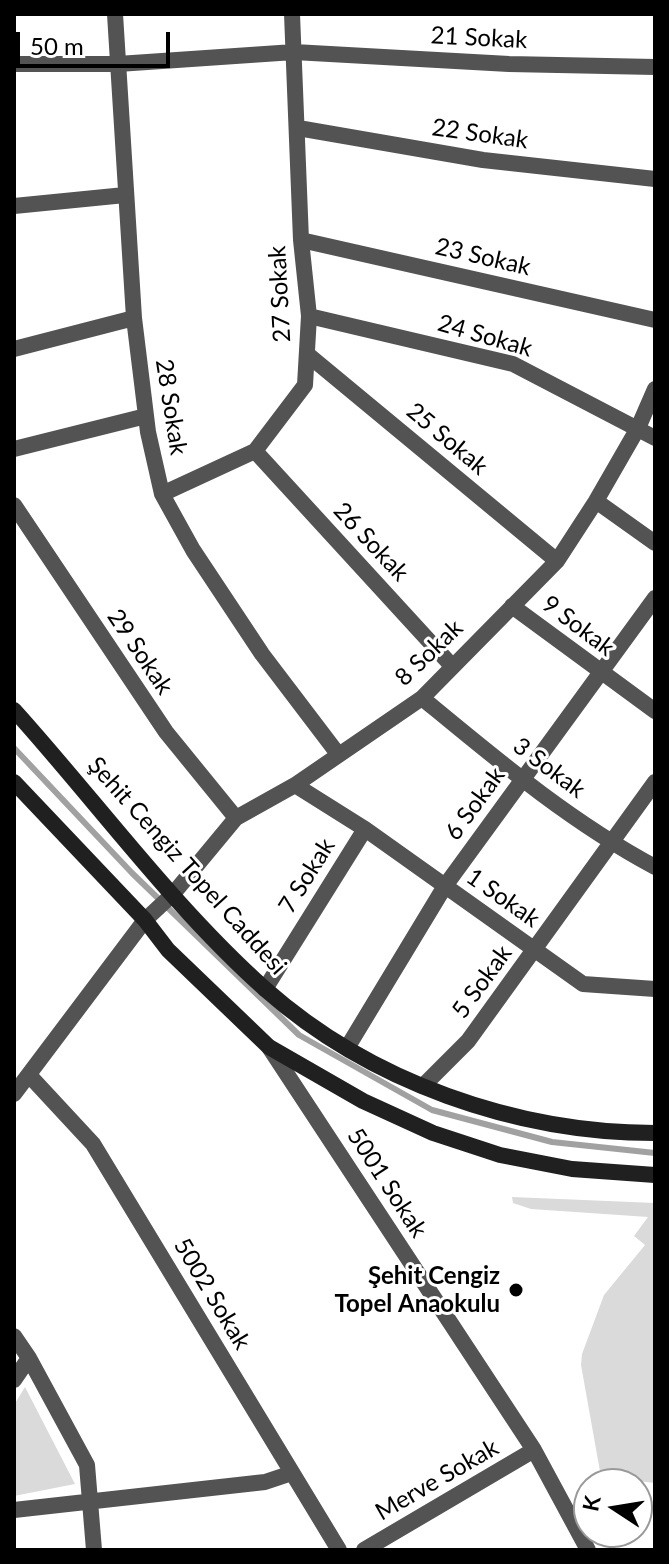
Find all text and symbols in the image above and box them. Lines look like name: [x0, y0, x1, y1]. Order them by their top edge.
scale bar: [20, 16, 174, 66]
street label: 21 Sokak: [430, 21, 528, 55]
text: 50 m: [30, 31, 84, 60]
street label: 22 Sokak: [430, 113, 530, 155]
street label: 23 Sokak: [433, 232, 533, 282]
street label: 27 Sokak: [263, 245, 297, 343]
street label: 24 Sokak: [434, 309, 536, 363]
street label: 28 Sokak: [149, 357, 193, 457]
street label: 25 Sokak: [401, 397, 493, 481]
street label: 26 Sokak: [327, 497, 415, 587]
street label: 9 Sokak: [536, 590, 620, 662]
street label: 29 Sokak: [101, 604, 179, 700]
street label: 8 Sokak: [389, 614, 469, 692]
street label: 3 Sokak: [507, 732, 591, 804]
street label: Şehit Cengiz Topel Caddesi: [82, 751, 292, 981]
street label: 6 Sokak: [439, 762, 511, 846]
street label: 7 Sokak: [273, 833, 341, 919]
street label: 1 Sokak: [461, 862, 545, 934]
street label: 5 Sokak: [446, 940, 518, 1024]
street label: 5001 Sokak: [341, 1123, 433, 1243]
street label: 5002 Sokak: [168, 1233, 256, 1355]
place label: Şehit Cengiz Topel Anaokulu: [334, 1262, 500, 1318]
marker: Şehit Cengiz Topel Anaokulu: [507, 1281, 525, 1299]
street label: Merve Sokak: [370, 1433, 504, 1527]
north arrow: [573, 1468, 653, 1548]
text: K: [576, 1493, 606, 1514]

